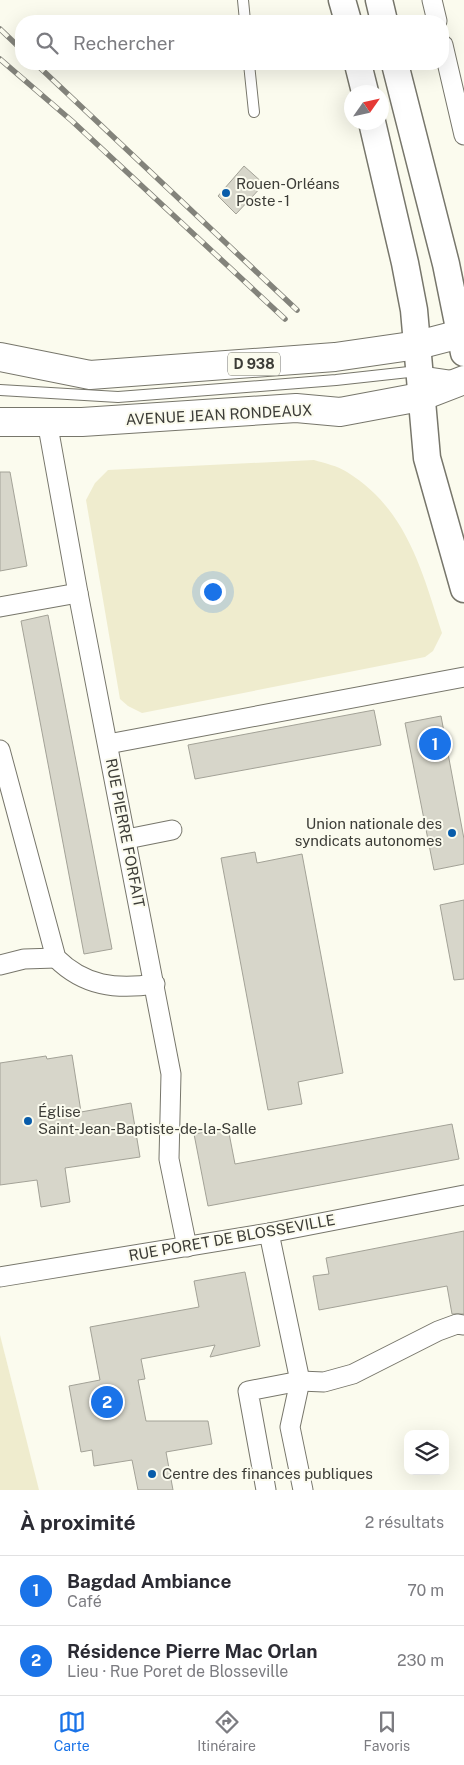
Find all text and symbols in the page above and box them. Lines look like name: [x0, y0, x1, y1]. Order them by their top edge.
search box: [15, 15, 449, 70]
icon: search: [33, 29, 61, 57]
text: Rechercher: [73, 32, 175, 54]
north arrow: [344, 85, 389, 130]
place label: Rouen-Orléans Poste - 1: [236, 175, 340, 209]
marker: Rouen-Orléans Poste - 1: [220, 187, 232, 199]
road number: D 938: [228, 352, 280, 376]
street label: AVENUE JEAN RONDEAUX: [125, 401, 313, 428]
your location: [200, 579, 226, 605]
pin: 1: [419, 725, 451, 763]
street label: RUE PIERRE FORFAIT: [103, 757, 148, 909]
place label: Union nationale des syndicats autonomes: [295, 815, 442, 849]
marker: Union nationale des syndicats autonomes: [446, 827, 458, 839]
place label: Église Saint-Jean-Baptiste-de-la-Salle: [38, 1103, 257, 1137]
marker: Église Saint-Jean-Baptiste-de-la-Salle: [22, 1115, 34, 1127]
street label: RUE PORET DE BLOSSEVILLE: [127, 1211, 337, 1264]
pin: 2: [91, 1383, 123, 1421]
map controls: [404, 1430, 449, 1475]
button: layers: [404, 1430, 449, 1475]
place label: Centre des finances publiques: [162, 1465, 373, 1482]
marker: Centre des finances publiques: [146, 1468, 158, 1480]
text: À proximité: [20, 1510, 136, 1535]
text: 2 résultats: [365, 1513, 444, 1532]
text: Bagdad Ambiance: [67, 1570, 231, 1592]
text: 1: [33, 1581, 39, 1600]
text: 70 m: [407, 1581, 444, 1600]
text: Café: [67, 1592, 102, 1611]
text: Résidence Pierre Mac Orlan: [67, 1640, 317, 1662]
text: 2: [31, 1651, 41, 1670]
text: 230 m: [397, 1651, 444, 1670]
text: Lieu · Rue Poret de Blosseville: [67, 1662, 288, 1681]
tab: Carte: [54, 1708, 90, 1754]
tab: Itinéraire: [197, 1708, 256, 1754]
tab: Favoris: [364, 1708, 410, 1754]

